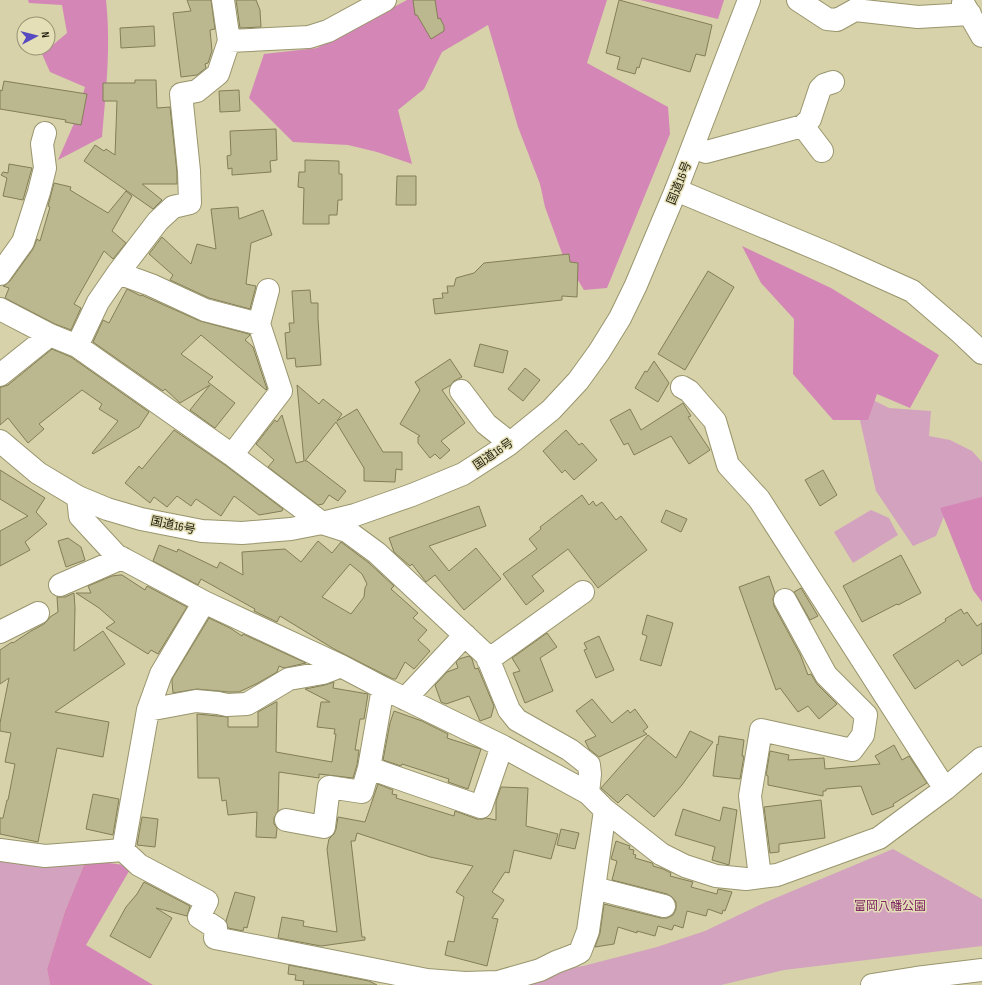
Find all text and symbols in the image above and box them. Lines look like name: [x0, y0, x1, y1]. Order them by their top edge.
north arrow: [16, 16, 56, 56]
text: N: [39, 31, 52, 39]
street label: 国道16号: [664, 159, 695, 207]
street label: 国道16号: [470, 435, 516, 473]
street label: 国道16号: [149, 513, 197, 538]
park label: 富岡八幡公園: [854, 899, 926, 914]

